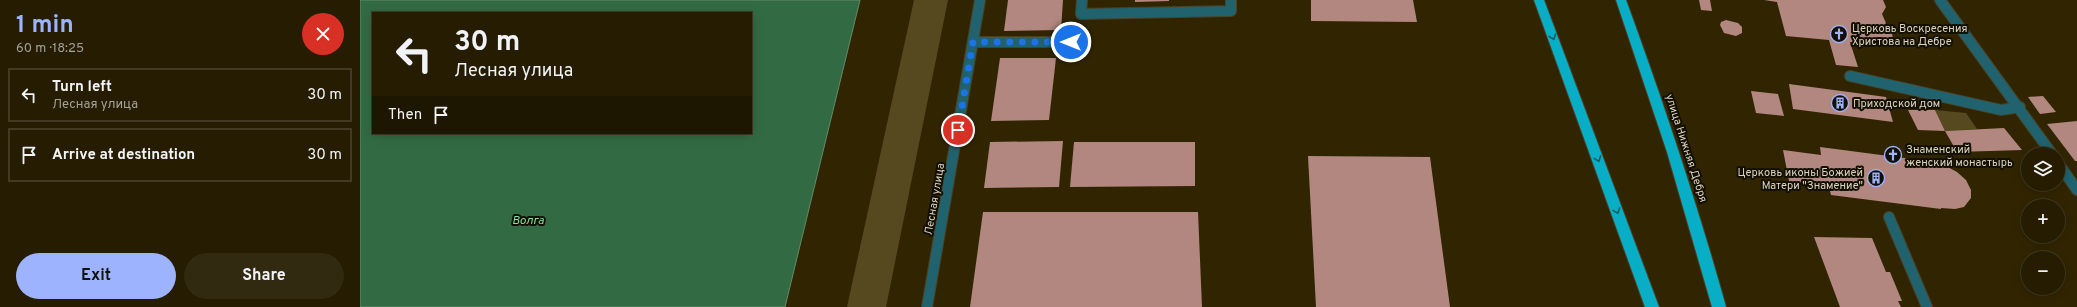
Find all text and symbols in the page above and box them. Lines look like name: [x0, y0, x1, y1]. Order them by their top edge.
text: 1 min: [16, 11, 74, 41]
button: close: [302, 13, 344, 55]
position arrow: [1050, 21, 1092, 63]
place label: Церковь Воскресения Христова на Дебре: [1852, 22, 1967, 49]
church icon: Церковь Воскресения Христова на Дебре: [1829, 24, 1849, 44]
text: 30 m: [454, 25, 520, 61]
icon: left: [388, 28, 440, 80]
one-way arrow: [1548, 33, 1556, 40]
text: 60 m · 18:25: [16, 41, 84, 57]
text: Лесная улица: [454, 60, 573, 83]
text: Turn left: [52, 78, 112, 97]
icon: left: [18, 84, 40, 106]
text: 30 m: [307, 86, 342, 105]
street label: улица Нижняя Дебря: [1662, 92, 1710, 204]
building icon: Приходской дом: [1830, 93, 1850, 113]
text: Лесная улица: [52, 97, 138, 113]
place label: Приходской дом: [1853, 97, 1940, 111]
icon: arrive: [430, 104, 452, 126]
text: Then: [388, 106, 422, 125]
pin: [941, 113, 975, 147]
icon: arrive: [947, 119, 969, 141]
place label: Знаменский женский монастырь: [1906, 143, 2013, 170]
icon: arrive: [18, 144, 40, 166]
church icon: Знаменский женский монастырь: [1883, 145, 1903, 165]
text: Arrive at destination: [52, 146, 195, 165]
text: 30 m: [307, 146, 342, 165]
map controls: [2021, 147, 2065, 295]
button: layers: [2021, 147, 2065, 191]
one-way arrow: [1593, 155, 1601, 162]
street label: Лесная улица: [922, 162, 948, 236]
place label: Церковь иконы Божией Матери "Знамение": [1738, 166, 1863, 193]
building icon: Церковь иконы Божией Матери "Знамение": [1866, 168, 1886, 188]
button: +: [2021, 199, 2065, 243]
one-way arrow: [1612, 207, 1621, 214]
water label: Волга: [512, 213, 545, 229]
button: −: [2021, 251, 2065, 295]
button: Exit: [16, 253, 176, 299]
button: Share: [184, 253, 344, 299]

